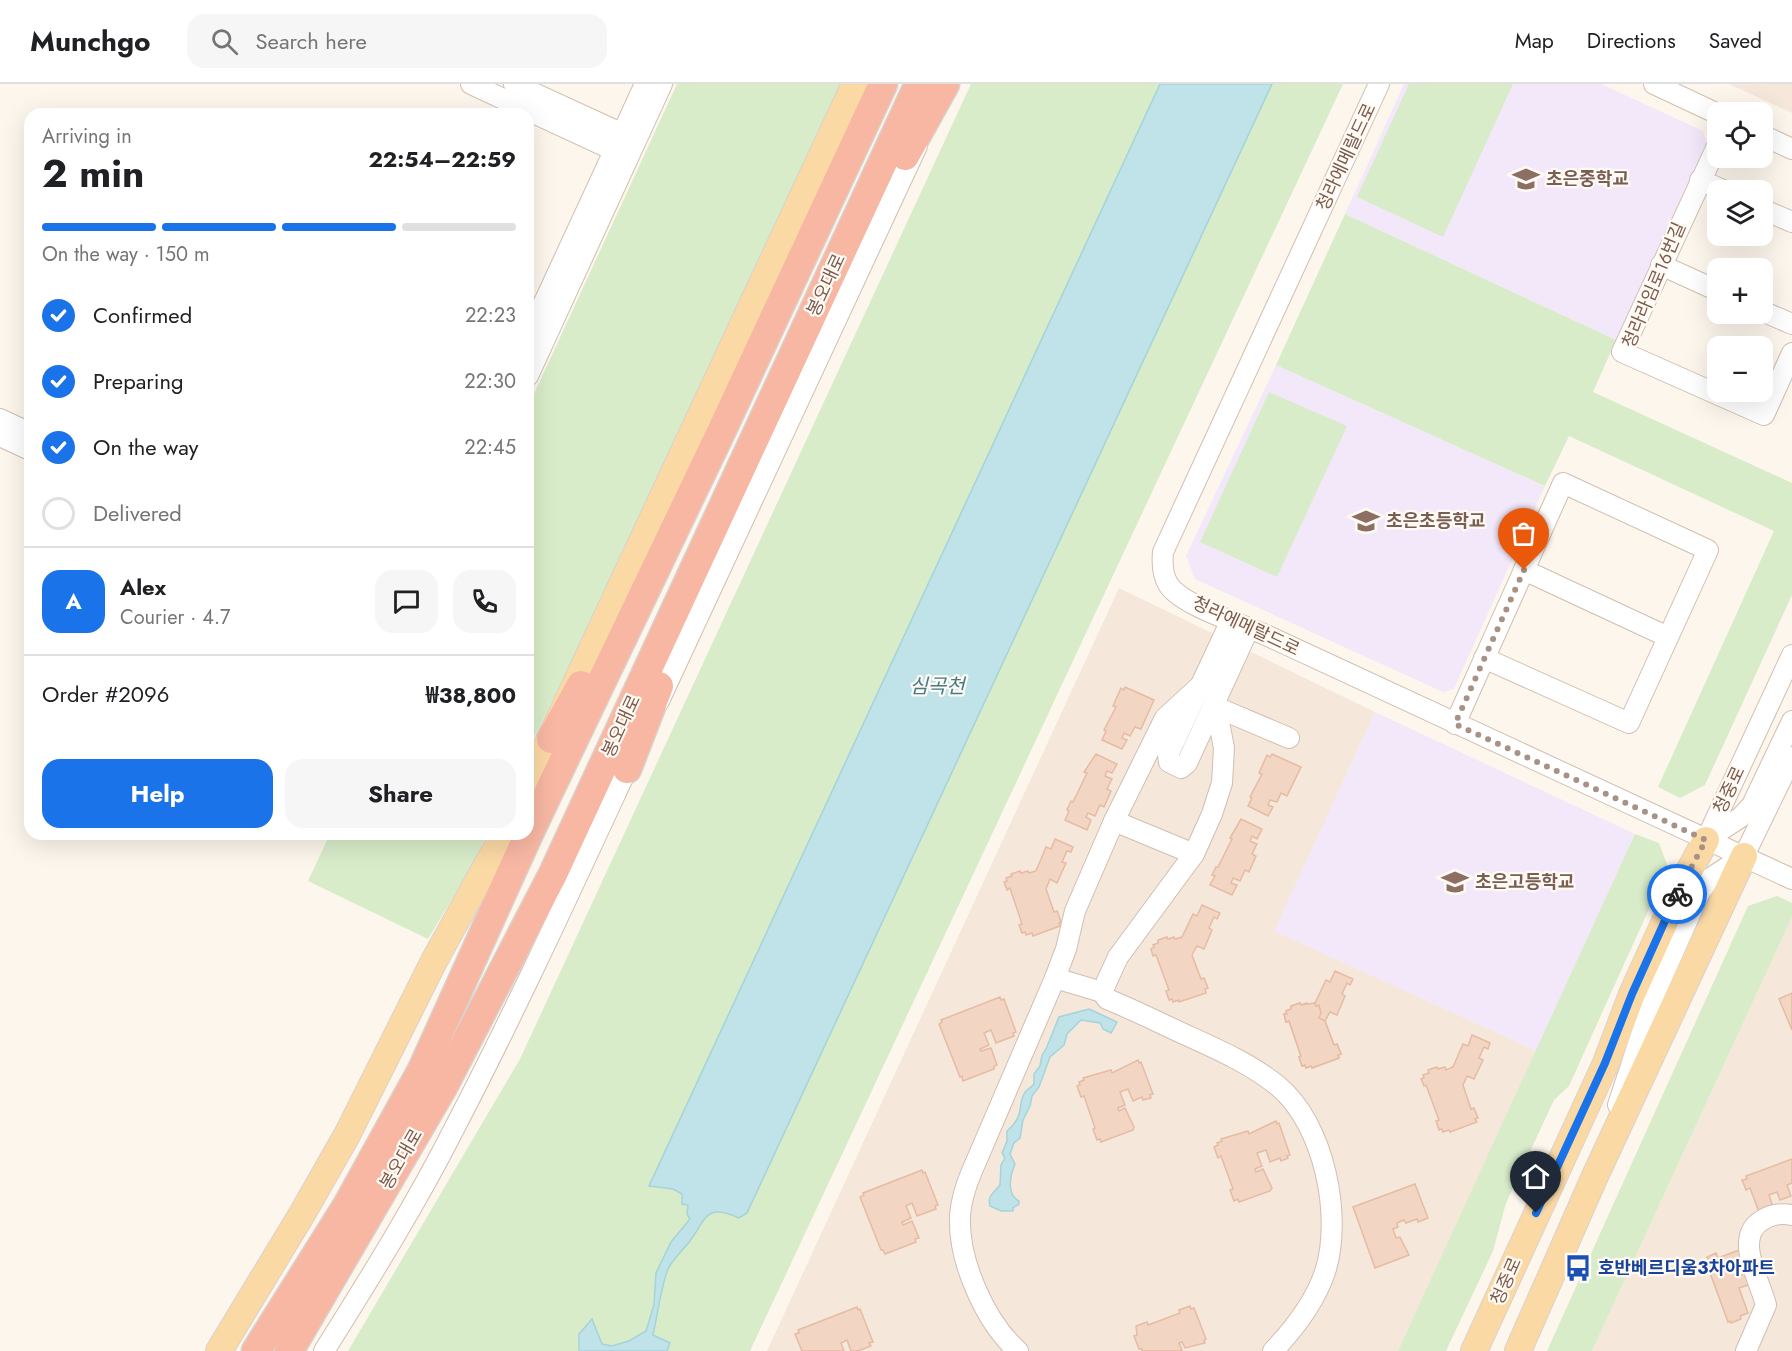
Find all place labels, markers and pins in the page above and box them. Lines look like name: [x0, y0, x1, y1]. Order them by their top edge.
school or university icon: 초은중학교: [1511, 164, 1541, 194]
place label: 초은중학교: [1546, 166, 1629, 192]
school or university icon: 초은초등학교: [1351, 506, 1381, 536]
place label: 초은초등학교: [1386, 508, 1485, 534]
pin: [1498, 508, 1549, 570]
school or university icon: 초은고등학교: [1440, 867, 1470, 897]
place label: 초은고등학교: [1475, 869, 1574, 895]
pin: [1510, 1151, 1561, 1213]
bus stop icon: 호반베르디움3차아파트: [1563, 1253, 1593, 1283]
place label: 호반베르디움3차아파트: [1598, 1255, 1775, 1281]

